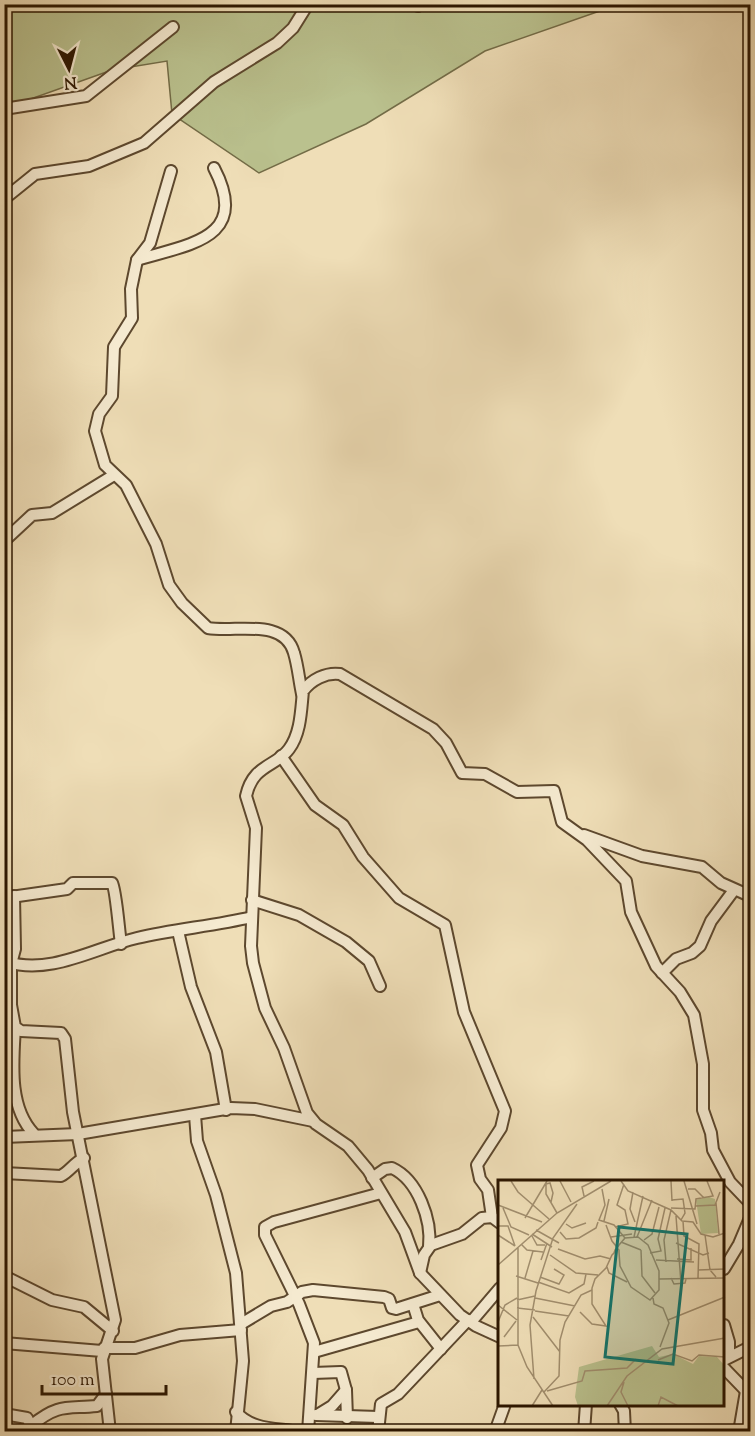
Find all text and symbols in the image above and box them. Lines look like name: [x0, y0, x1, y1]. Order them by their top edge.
north arrow: [39, 39, 99, 99]
text: N: [63, 69, 78, 94]
inset map: [498, 1180, 725, 1406]
scale bar: [42, 1358, 166, 1396]
text: 100 m: [51, 1368, 95, 1394]

